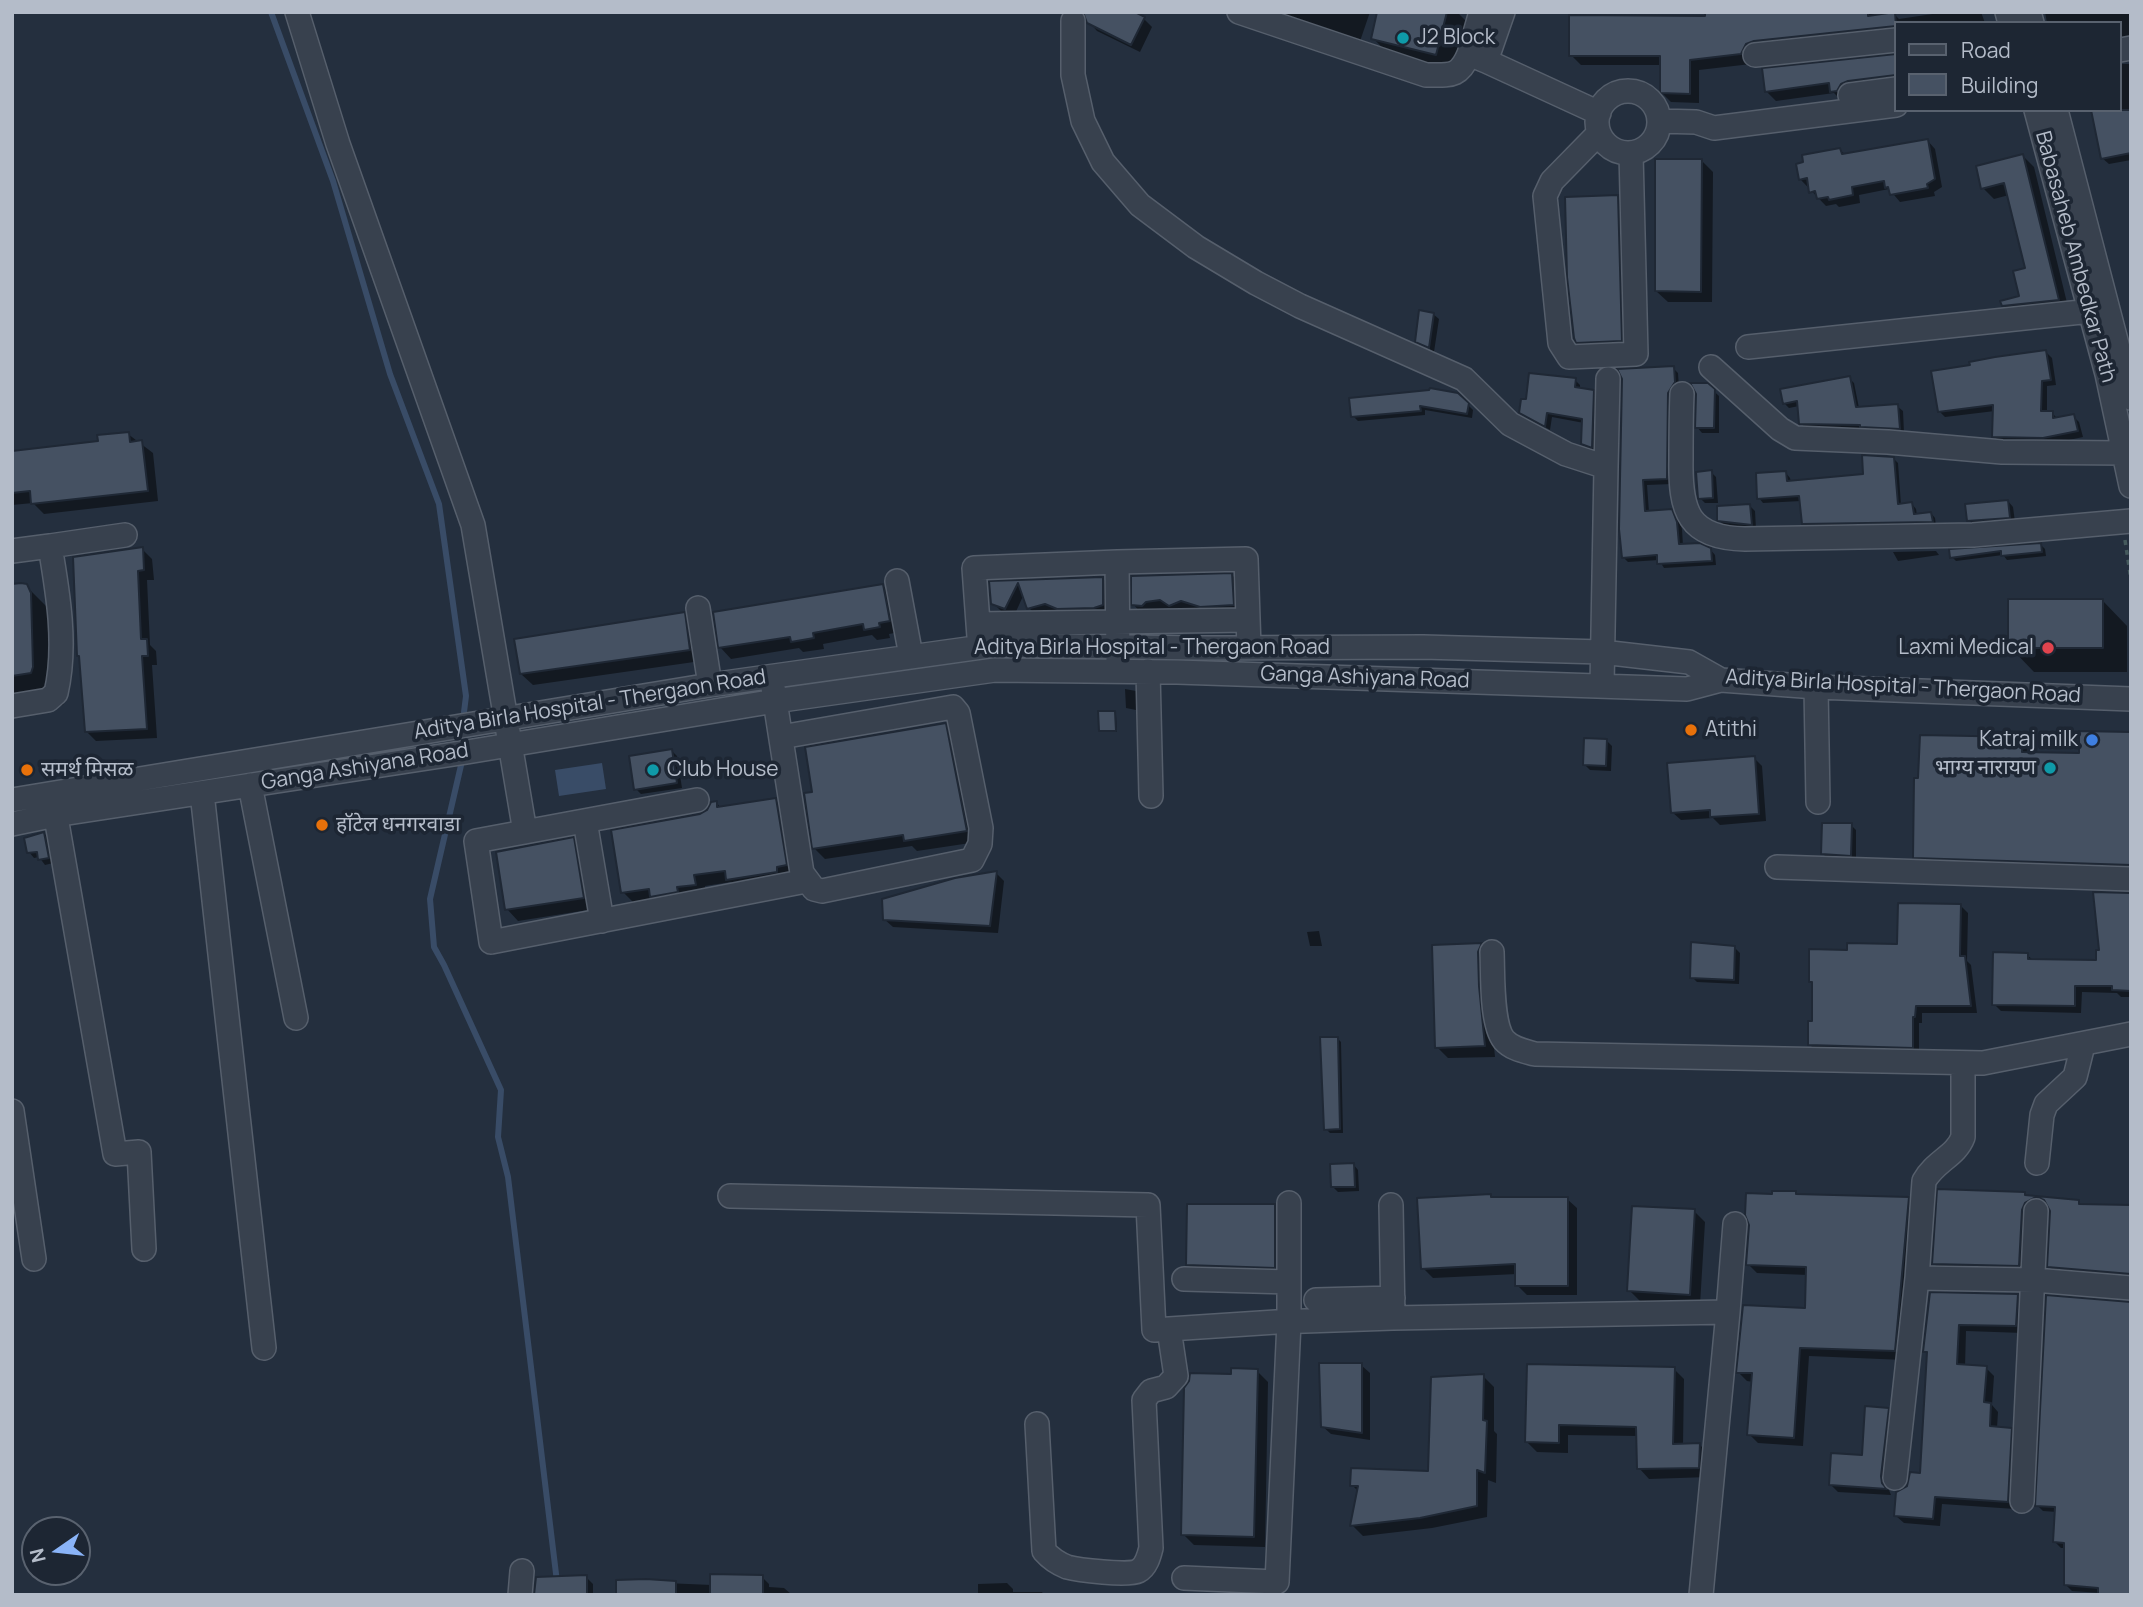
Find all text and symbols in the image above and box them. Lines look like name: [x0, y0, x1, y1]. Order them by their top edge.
legend: [1895, 21, 2122, 112]
place label: J2 Block: [1417, 25, 1495, 51]
marker: J2 Block: [1395, 30, 1411, 46]
text: Road: [1961, 36, 2011, 64]
text: Building: [1961, 71, 2038, 99]
street label: Babasaheb Ambedkar Path: [2029, 128, 2121, 386]
street label: Aditya Birla Hospital - Thergaon Road: [974, 635, 1330, 661]
place label: Laxmi Medical: [1898, 635, 2034, 661]
marker: Laxmi Medical: [2040, 640, 2056, 656]
street label: Ganga Ashiyana Road: [1260, 662, 1470, 694]
street label: Aditya Birla Hospital - Thergaon Road: [412, 665, 768, 745]
street label: Aditya Birla Hospital - Thergaon Road: [1725, 665, 2081, 709]
place label: Atithi: [1705, 717, 1757, 743]
marker: Atithi: [1683, 722, 1699, 738]
place label: Katraj milk: [1979, 727, 2078, 753]
marker: Katraj milk: [2084, 732, 2100, 748]
street label: Ganga Ashiyana Road: [260, 738, 470, 796]
place label: भाग्य नारायण: [1935, 755, 2036, 781]
place label: समर्थ मिसळ: [41, 757, 134, 783]
place label: Club House: [667, 757, 779, 783]
marker: भाग्य नारायण: [2042, 760, 2058, 776]
marker: समर्थ मिसळ: [19, 762, 35, 778]
marker: Club House: [645, 762, 661, 778]
place label: हॉटेल धनगरवाडा: [336, 812, 460, 838]
marker: हॉटेल धनगरवाडा: [314, 817, 330, 833]
north arrow: [21, 1516, 91, 1586]
text: N: [23, 1546, 52, 1565]

